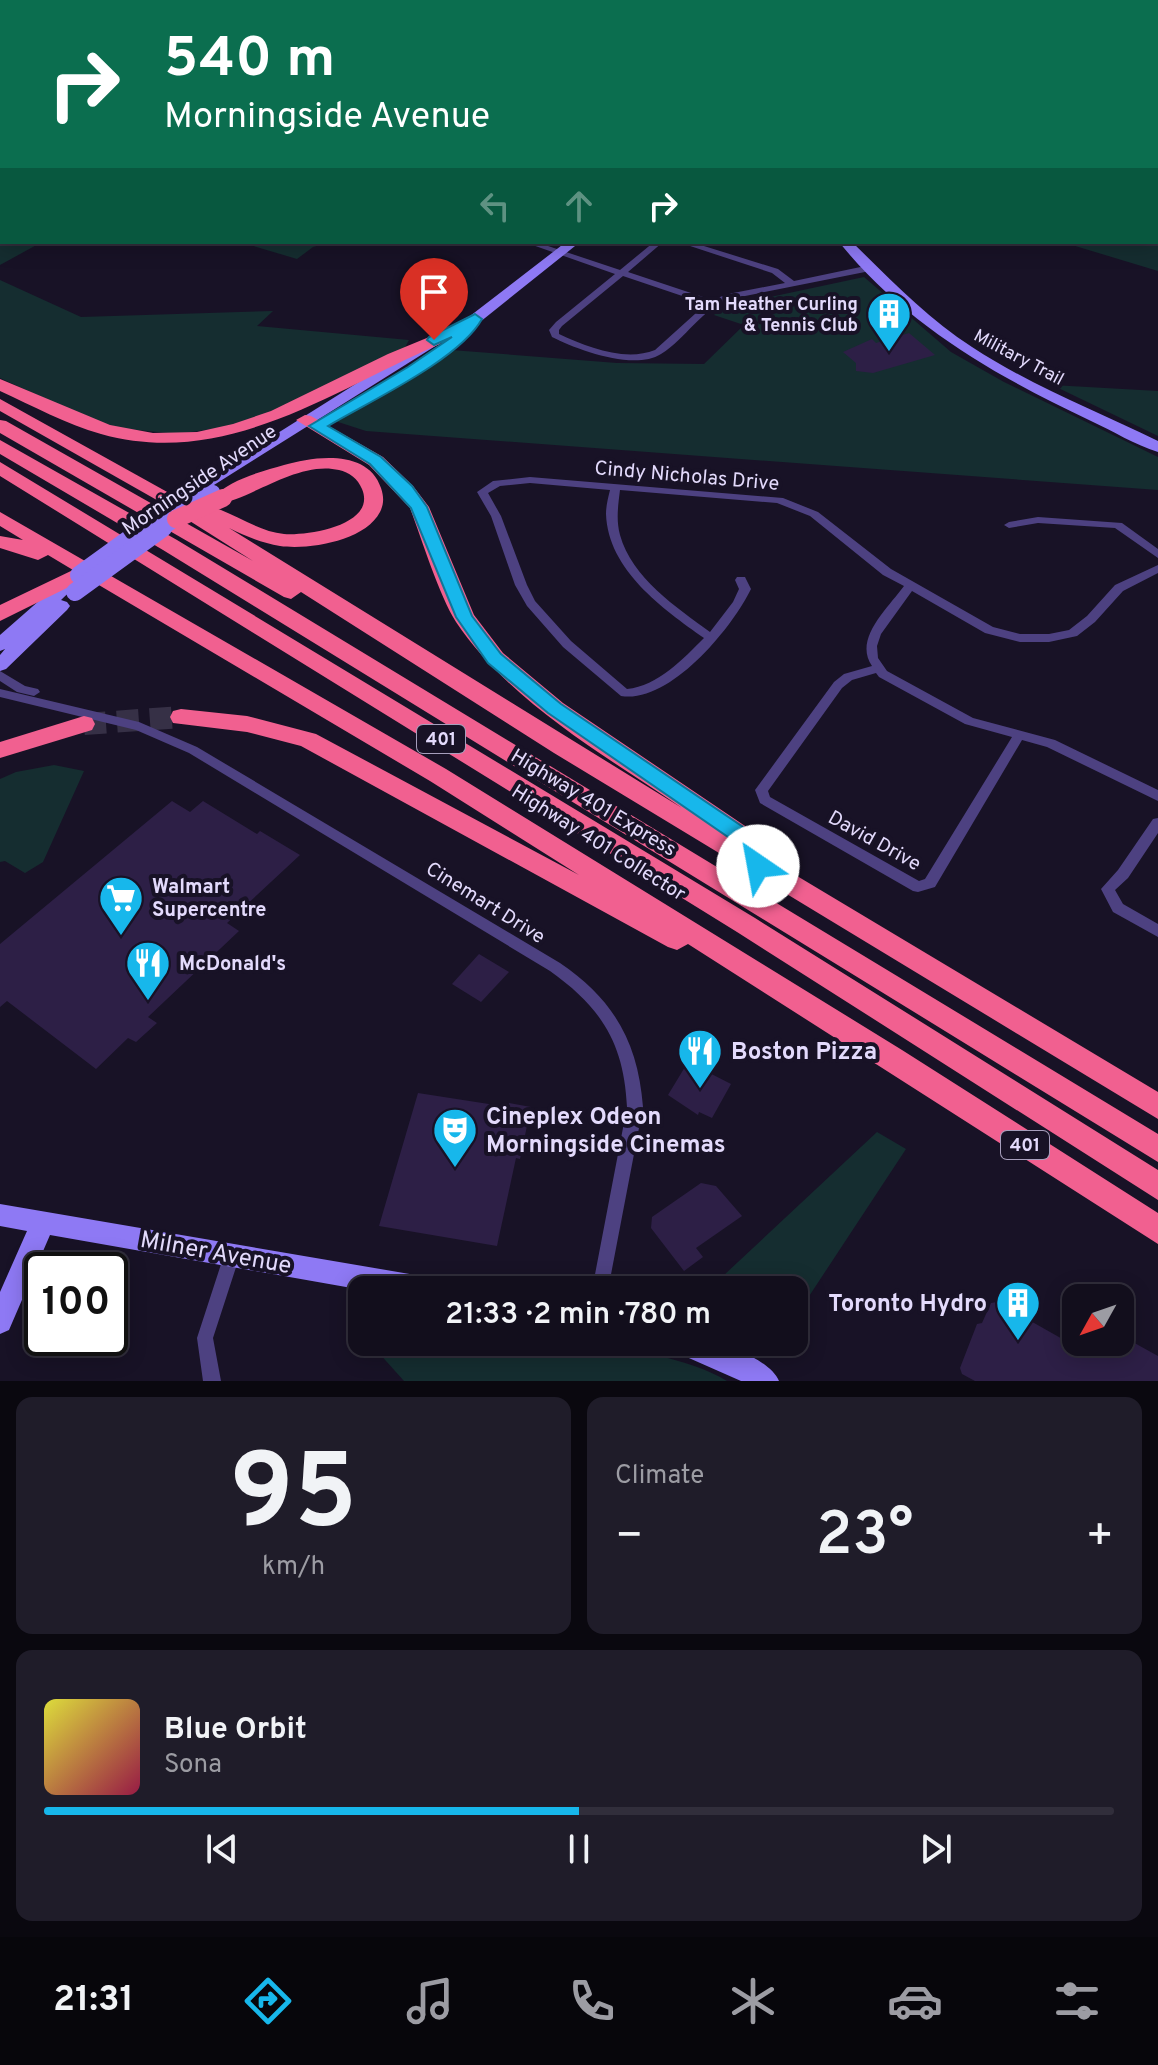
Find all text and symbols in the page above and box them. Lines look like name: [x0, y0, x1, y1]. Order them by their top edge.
text: 540 m: [164, 26, 335, 96]
icon: right: [32, 32, 136, 136]
text: Morningside Avenue: [164, 95, 490, 141]
icon: left: [473, 184, 517, 228]
icon: ahead: [557, 184, 601, 228]
icon: right: [641, 184, 685, 228]
pin: [400, 258, 468, 340]
icon: arrive: [412, 270, 456, 314]
building icon: Tam Heather Curling & Tennis Club: [865, 290, 913, 353]
place label: Tam Heather Curling & Tennis Club: [685, 294, 858, 338]
street label: Military Trail: [969, 325, 1067, 392]
street label: Morningside Avenue: [118, 419, 283, 542]
street label: Cindy Nicholas Drive: [593, 456, 780, 498]
road number: 401: [417, 725, 465, 753]
street label: Highway 401 Express: [505, 744, 681, 864]
street label: Highway 401 Collector: [506, 780, 690, 908]
street label: David Drive: [823, 806, 925, 878]
position arrow: [716, 824, 800, 908]
street label: Cinemart Drive: [420, 857, 550, 951]
supermarket icon: Walmart Supercentre: [97, 874, 145, 937]
place label: Walmart Supercentre: [152, 875, 266, 924]
restaurant icon: McDonald's: [124, 939, 172, 1002]
place label: McDonald's: [179, 952, 286, 978]
restaurant icon: Boston Pizza: [676, 1027, 724, 1090]
place label: Boston Pizza: [731, 1038, 877, 1068]
place label: Cineplex Odeon Morningside Cinemas: [486, 1103, 726, 1161]
theatre icon: Cineplex Odeon Morningside Cinemas: [431, 1106, 479, 1169]
road number: 401: [1001, 1131, 1049, 1159]
street label: Milner Avenue: [138, 1226, 294, 1282]
speed limit sign: 100: [24, 1252, 128, 1356]
building icon: Toronto Hydro: [994, 1279, 1042, 1342]
north arrow: [1062, 1284, 1134, 1356]
map controls: [1062, 1284, 1134, 1356]
place label: Toronto Hydro: [828, 1290, 987, 1320]
text: 21:33 · 2 min · 780 m: [445, 1297, 711, 1334]
text: 95: [230, 1433, 357, 1565]
text: Climate: [615, 1460, 704, 1493]
text: 23°: [816, 1500, 913, 1576]
text: −: [615, 1510, 643, 1566]
text: +: [1086, 1510, 1114, 1566]
text: km/h: [262, 1551, 325, 1584]
text: Blue Orbit: [164, 1712, 307, 1749]
text: Sona: [164, 1749, 222, 1782]
icon: previous: [200, 1827, 244, 1871]
icon: pause: [557, 1827, 601, 1871]
icon: next: [914, 1827, 958, 1871]
icon: directions: [240, 1973, 296, 2029]
icon: music: [402, 1973, 458, 2029]
icon: phone: [564, 1973, 620, 2029]
icon: climate: [725, 1973, 781, 2029]
icon: car: [887, 1973, 943, 2029]
icon: filters: [1049, 1973, 1105, 2029]
text: 21:31: [53, 1978, 134, 2024]

